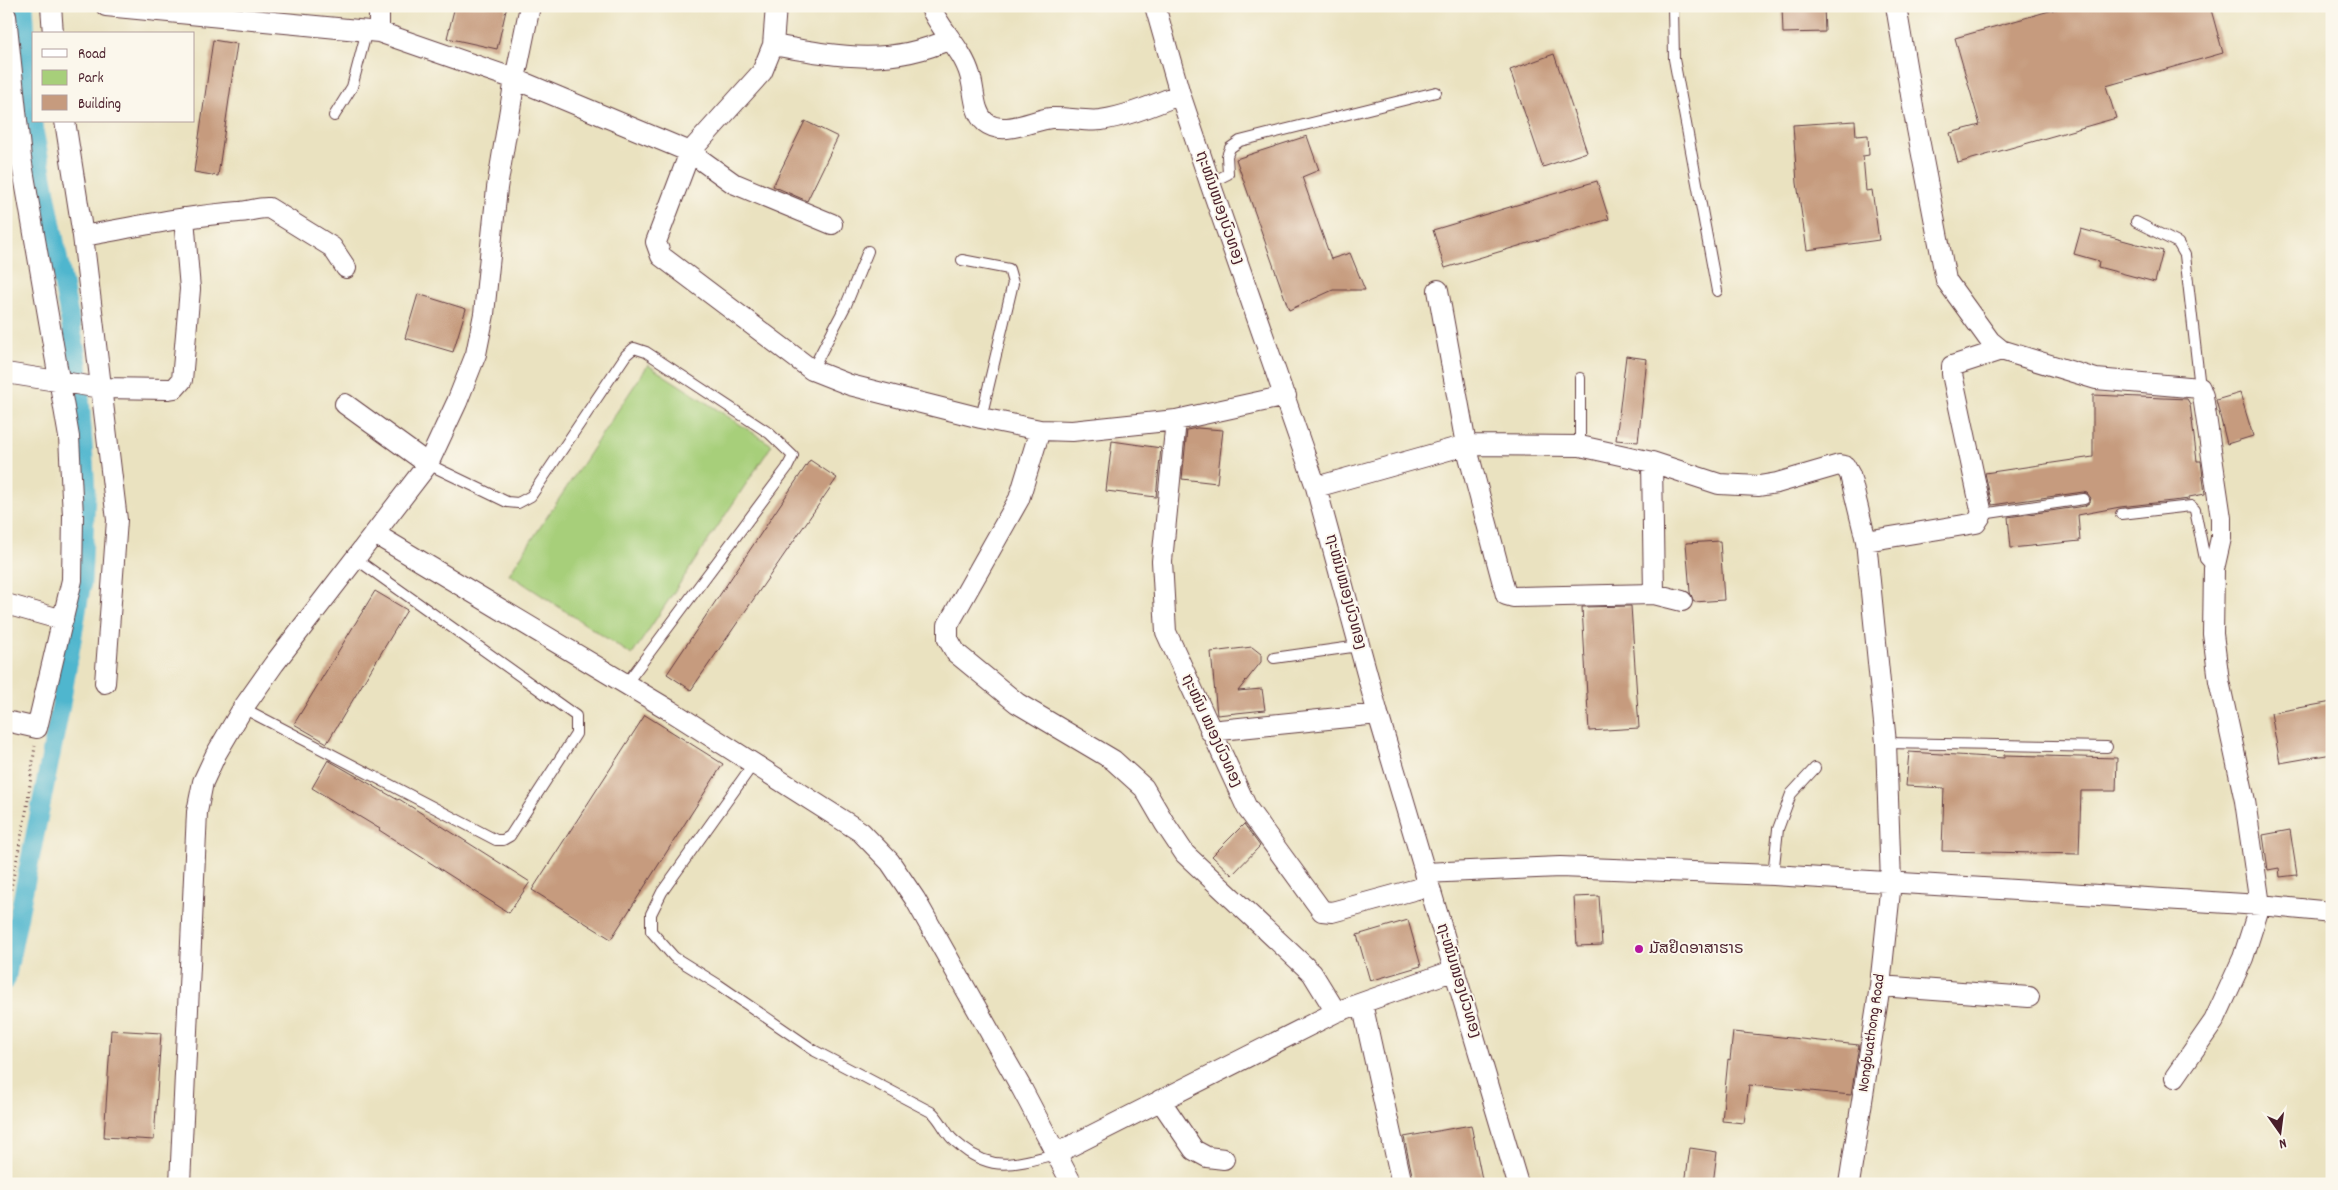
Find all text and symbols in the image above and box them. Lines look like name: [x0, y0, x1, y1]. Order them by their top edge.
legend: [32, 32, 195, 122]
text: Road: [78, 44, 106, 66]
text: Park: [78, 68, 104, 90]
text: Building: [78, 94, 121, 116]
street label: ຖະໜົນໜອງບົວທອງ: [1189, 148, 1249, 268]
street label: ຖະໜົນໜອງບົວທອງ: [1318, 532, 1372, 652]
street label: ຖະໜົນ ໝອງບົວທອງ: [1175, 670, 1247, 792]
street label: ຖະໜົນໜອງບົວທອງ: [1430, 921, 1486, 1041]
place label: ມັສຢິດອາສາຮາຣ: [1649, 938, 1744, 961]
marker: ມັສຢິດອາສາຮາຣ: [1633, 943, 1645, 955]
street label: Nongbuathong Road: [1852, 972, 1892, 1094]
north arrow: [2256, 1108, 2306, 1158]
text: N: [2277, 1132, 2288, 1153]

